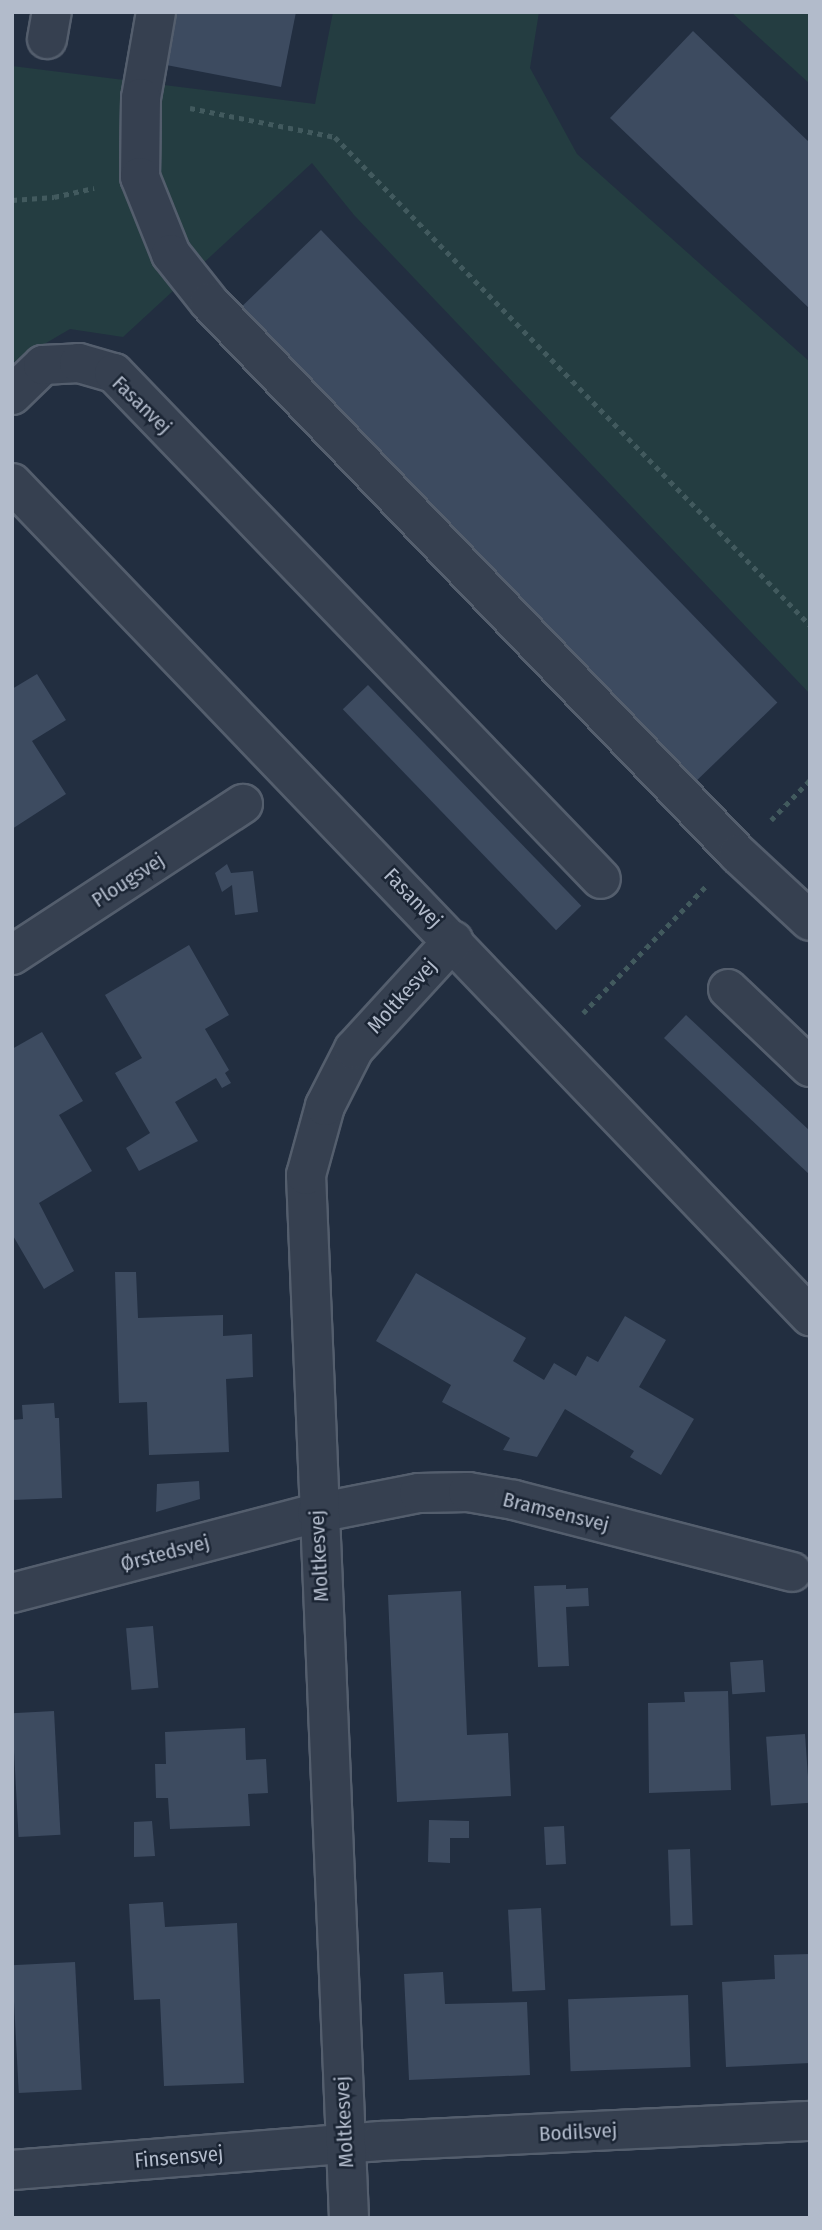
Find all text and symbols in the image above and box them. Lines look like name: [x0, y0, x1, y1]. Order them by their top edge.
street label: Fasanvej: [107, 371, 177, 439]
street label: Plougsvej: [87, 847, 169, 913]
street label: Fasanvej: [379, 863, 447, 933]
street label: Moltkesvej: [362, 953, 442, 1039]
street label: Bramsensvej: [500, 1487, 612, 1537]
street label: Moltkesvej: [304, 1509, 334, 1603]
street label: Ørstedsvej: [118, 1529, 212, 1577]
street label: Moltkesvej: [329, 2075, 359, 2169]
street label: Bodilsvej: [538, 2117, 618, 2147]
street label: Finsensvej: [134, 2141, 224, 2173]

